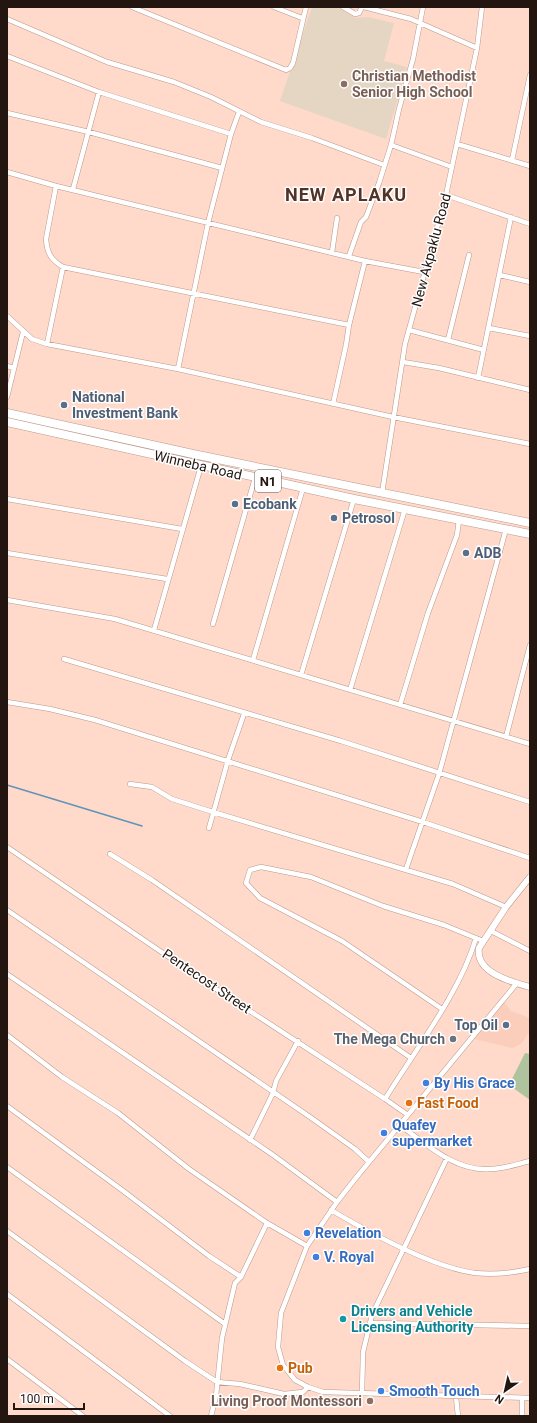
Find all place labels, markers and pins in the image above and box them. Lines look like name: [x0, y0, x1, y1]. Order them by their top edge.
place label: Christian Methodist Senior High School: [352, 68, 476, 100]
marker: Christian Methodist Senior High School: [339, 79, 349, 89]
place label: National Investment Bank: [72, 389, 178, 421]
marker: National Investment Bank: [59, 400, 69, 410]
place label: Ecobank: [243, 496, 297, 512]
marker: Ecobank: [230, 499, 240, 509]
place label: Petrosol: [342, 510, 395, 526]
marker: Petrosol: [329, 513, 339, 523]
place label: ADB: [474, 545, 502, 561]
marker: ADB: [461, 548, 471, 558]
place label: Top Oil: [454, 1017, 498, 1033]
marker: Top Oil: [501, 1020, 511, 1030]
place label: The Mega Church: [334, 1031, 445, 1047]
marker: The Mega Church: [448, 1034, 458, 1044]
place label: By His Grace: [434, 1075, 515, 1091]
marker: By His Grace: [421, 1078, 431, 1088]
place label: Fast Food: [417, 1095, 479, 1111]
marker: Fast Food: [404, 1098, 414, 1108]
place label: Quafey supermarket: [392, 1117, 472, 1149]
marker: Quafey supermarket: [379, 1128, 389, 1138]
place label: Revelation: [315, 1225, 382, 1241]
marker: Revelation: [302, 1228, 312, 1238]
place label: V. Royal: [324, 1249, 374, 1265]
marker: V. Royal: [311, 1252, 321, 1262]
place label: Drivers and Vehicle Licensing Authority: [351, 1303, 474, 1335]
marker: Drivers and Vehicle Licensing Authority: [338, 1314, 348, 1324]
place label: Pub: [288, 1360, 313, 1376]
marker: Pub: [275, 1363, 285, 1373]
place label: Smooth Touch: [389, 1383, 480, 1399]
marker: Smooth Touch: [376, 1386, 386, 1396]
place label: Living Proof Montessori: [211, 1393, 362, 1409]
marker: Living Proof Montessori: [365, 1396, 375, 1406]

